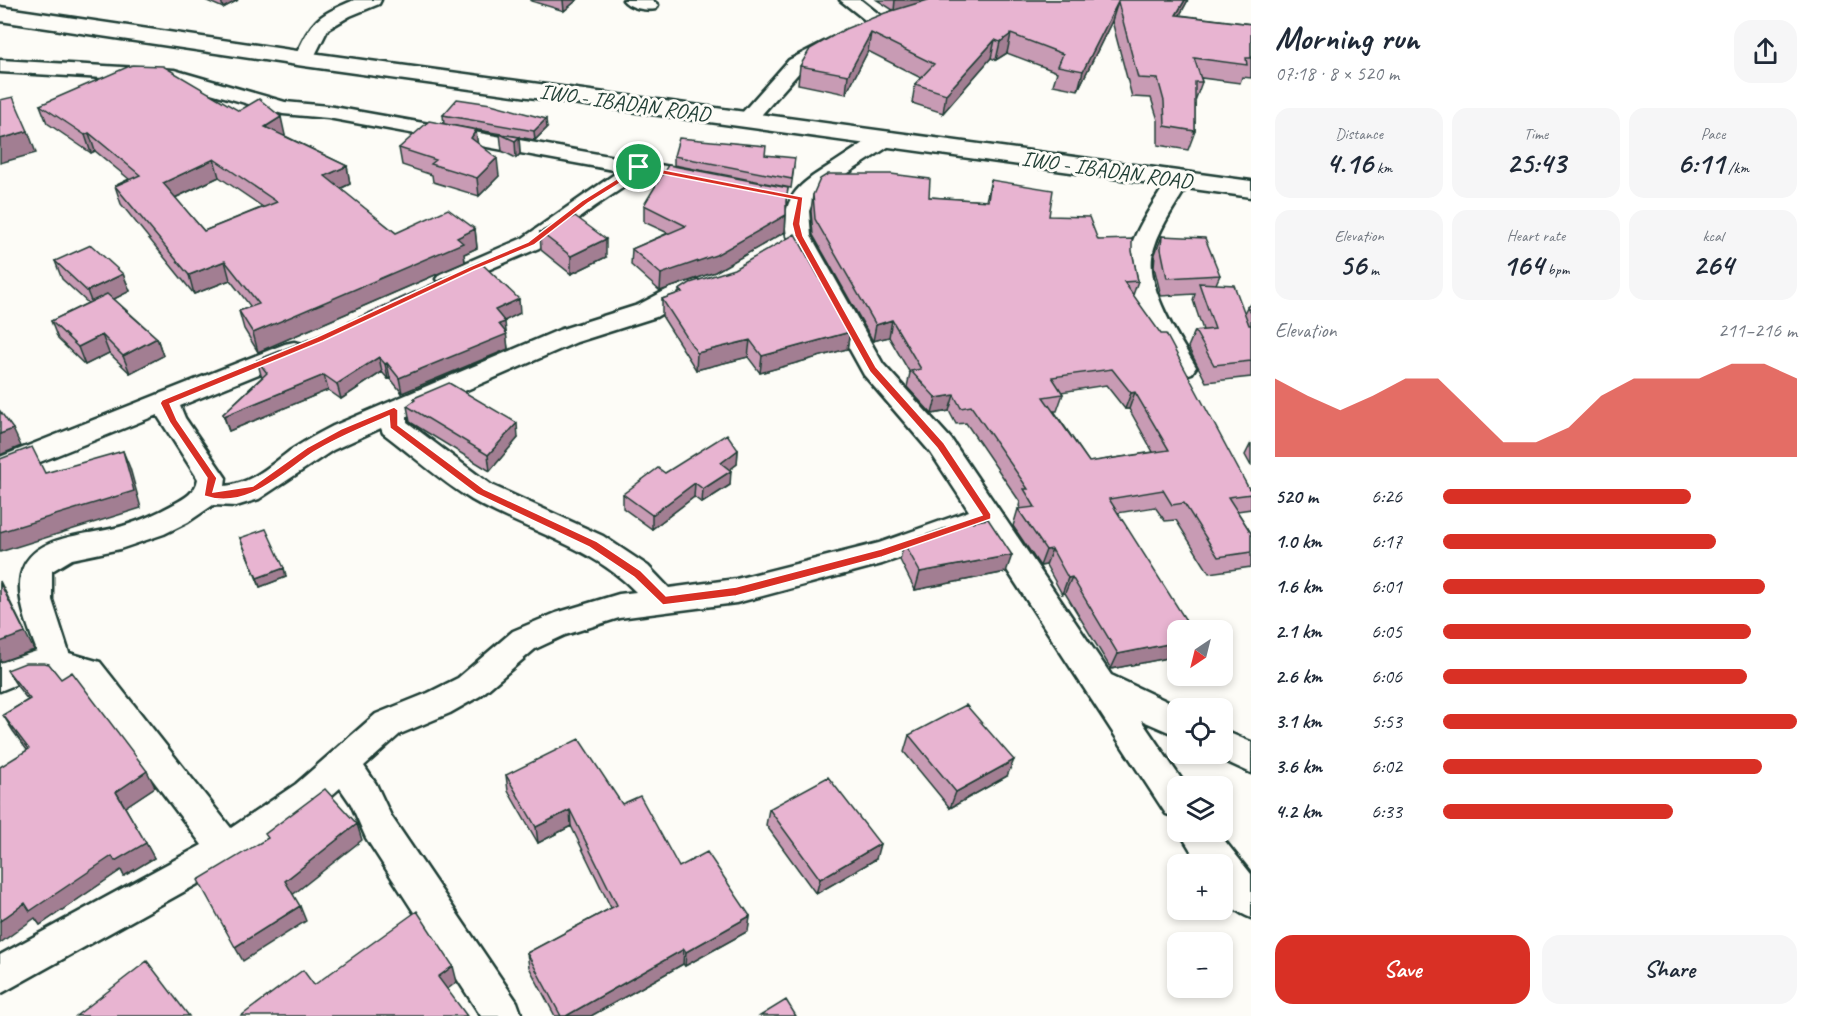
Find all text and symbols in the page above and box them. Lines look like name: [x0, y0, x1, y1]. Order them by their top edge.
text: Morning run: [1275, 17, 1419, 59]
button: share: [1734, 20, 1797, 83]
text: 07:18 · 8 × 520 m: [1275, 61, 1399, 86]
street label: IWO - IBADAN ROAD: [538, 77, 714, 129]
text: Distance: [1335, 124, 1383, 144]
text: Time: [1524, 124, 1548, 144]
text: Pace: [1701, 124, 1725, 144]
pin: [613, 141, 664, 192]
street label: IWO - IBADAN ROAD: [1020, 144, 1196, 196]
text: 4.16: [1326, 144, 1373, 182]
text: 25:43: [1506, 144, 1566, 182]
text: 6:11: [1677, 144, 1724, 182]
icon: arrive: [622, 150, 655, 183]
text: km: [1373, 158, 1392, 178]
text: /km: [1724, 158, 1749, 178]
text: Elevation: [1334, 226, 1384, 246]
text: Heart rate: [1507, 226, 1565, 246]
text: kcal: [1702, 226, 1724, 246]
text: 56: [1339, 246, 1366, 284]
text: 164: [1503, 246, 1544, 284]
text: 264: [1692, 246, 1734, 284]
text: m: [1366, 260, 1379, 280]
text: bpm: [1544, 260, 1569, 280]
text: Elevation: [1275, 318, 1337, 343]
text: 211–216 m: [1718, 318, 1797, 343]
text: 520 m: [1275, 484, 1318, 509]
text: 6:26: [1371, 484, 1402, 509]
text: 1.0 km: [1275, 529, 1322, 554]
text: 6:17: [1371, 529, 1402, 554]
text: 1.6 km: [1275, 574, 1322, 599]
text: 6:01: [1371, 574, 1402, 599]
text: 2.1 km: [1275, 619, 1322, 644]
text: 6:05: [1371, 619, 1402, 644]
north arrow: [1167, 620, 1233, 686]
map controls: [1167, 620, 1233, 998]
text: 2.6 km: [1275, 664, 1322, 689]
text: 6:06: [1371, 664, 1402, 689]
button: locate: [1167, 698, 1233, 764]
text: 3.1 km: [1275, 709, 1322, 734]
text: 5:53: [1371, 709, 1402, 734]
text: 3.6 km: [1275, 754, 1322, 779]
text: 6:02: [1371, 754, 1402, 779]
button: layers: [1167, 776, 1233, 842]
text: 4.2 km: [1275, 799, 1322, 824]
text: 6:33: [1371, 799, 1402, 824]
button: +: [1167, 854, 1233, 920]
button: −: [1167, 932, 1233, 998]
button: Save: [1275, 935, 1530, 1004]
button: Share: [1542, 935, 1797, 1004]

